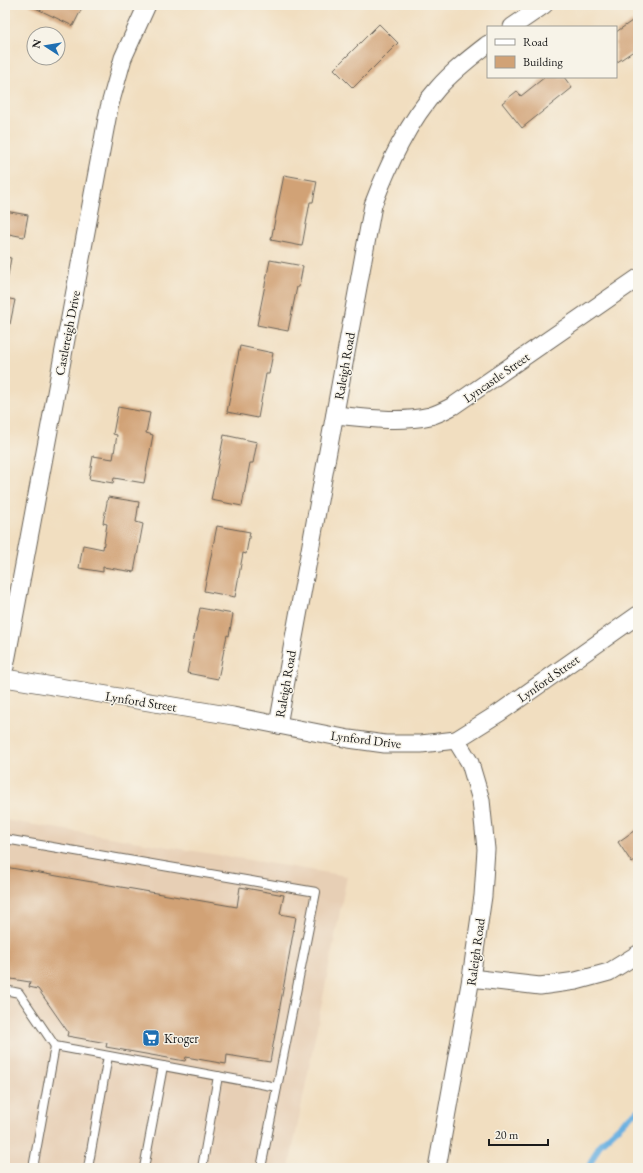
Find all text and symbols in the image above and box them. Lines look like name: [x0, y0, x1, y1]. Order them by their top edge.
north arrow: [26, 26, 66, 66]
legend: [487, 26, 617, 78]
text: Road: [523, 34, 549, 50]
text: N: [28, 38, 44, 50]
text: Building: [523, 54, 564, 70]
street label: Castlereigh Drive: [51, 289, 84, 377]
street label: Raleigh Road: [330, 331, 359, 401]
street label: Lyncastle Street: [460, 348, 533, 407]
street label: Raleigh Road: [271, 649, 300, 719]
street label: Lynford Street: [514, 651, 583, 706]
street label: Lynford Street: [104, 687, 178, 716]
street label: Lynford Drive: [330, 727, 402, 752]
street label: Raleigh Road: [462, 917, 489, 987]
supermarket icon: Kroger: [141, 1028, 161, 1048]
place label: Kroger: [164, 1030, 199, 1047]
scale bar: [489, 1121, 548, 1147]
text: 20 m: [495, 1127, 519, 1143]

